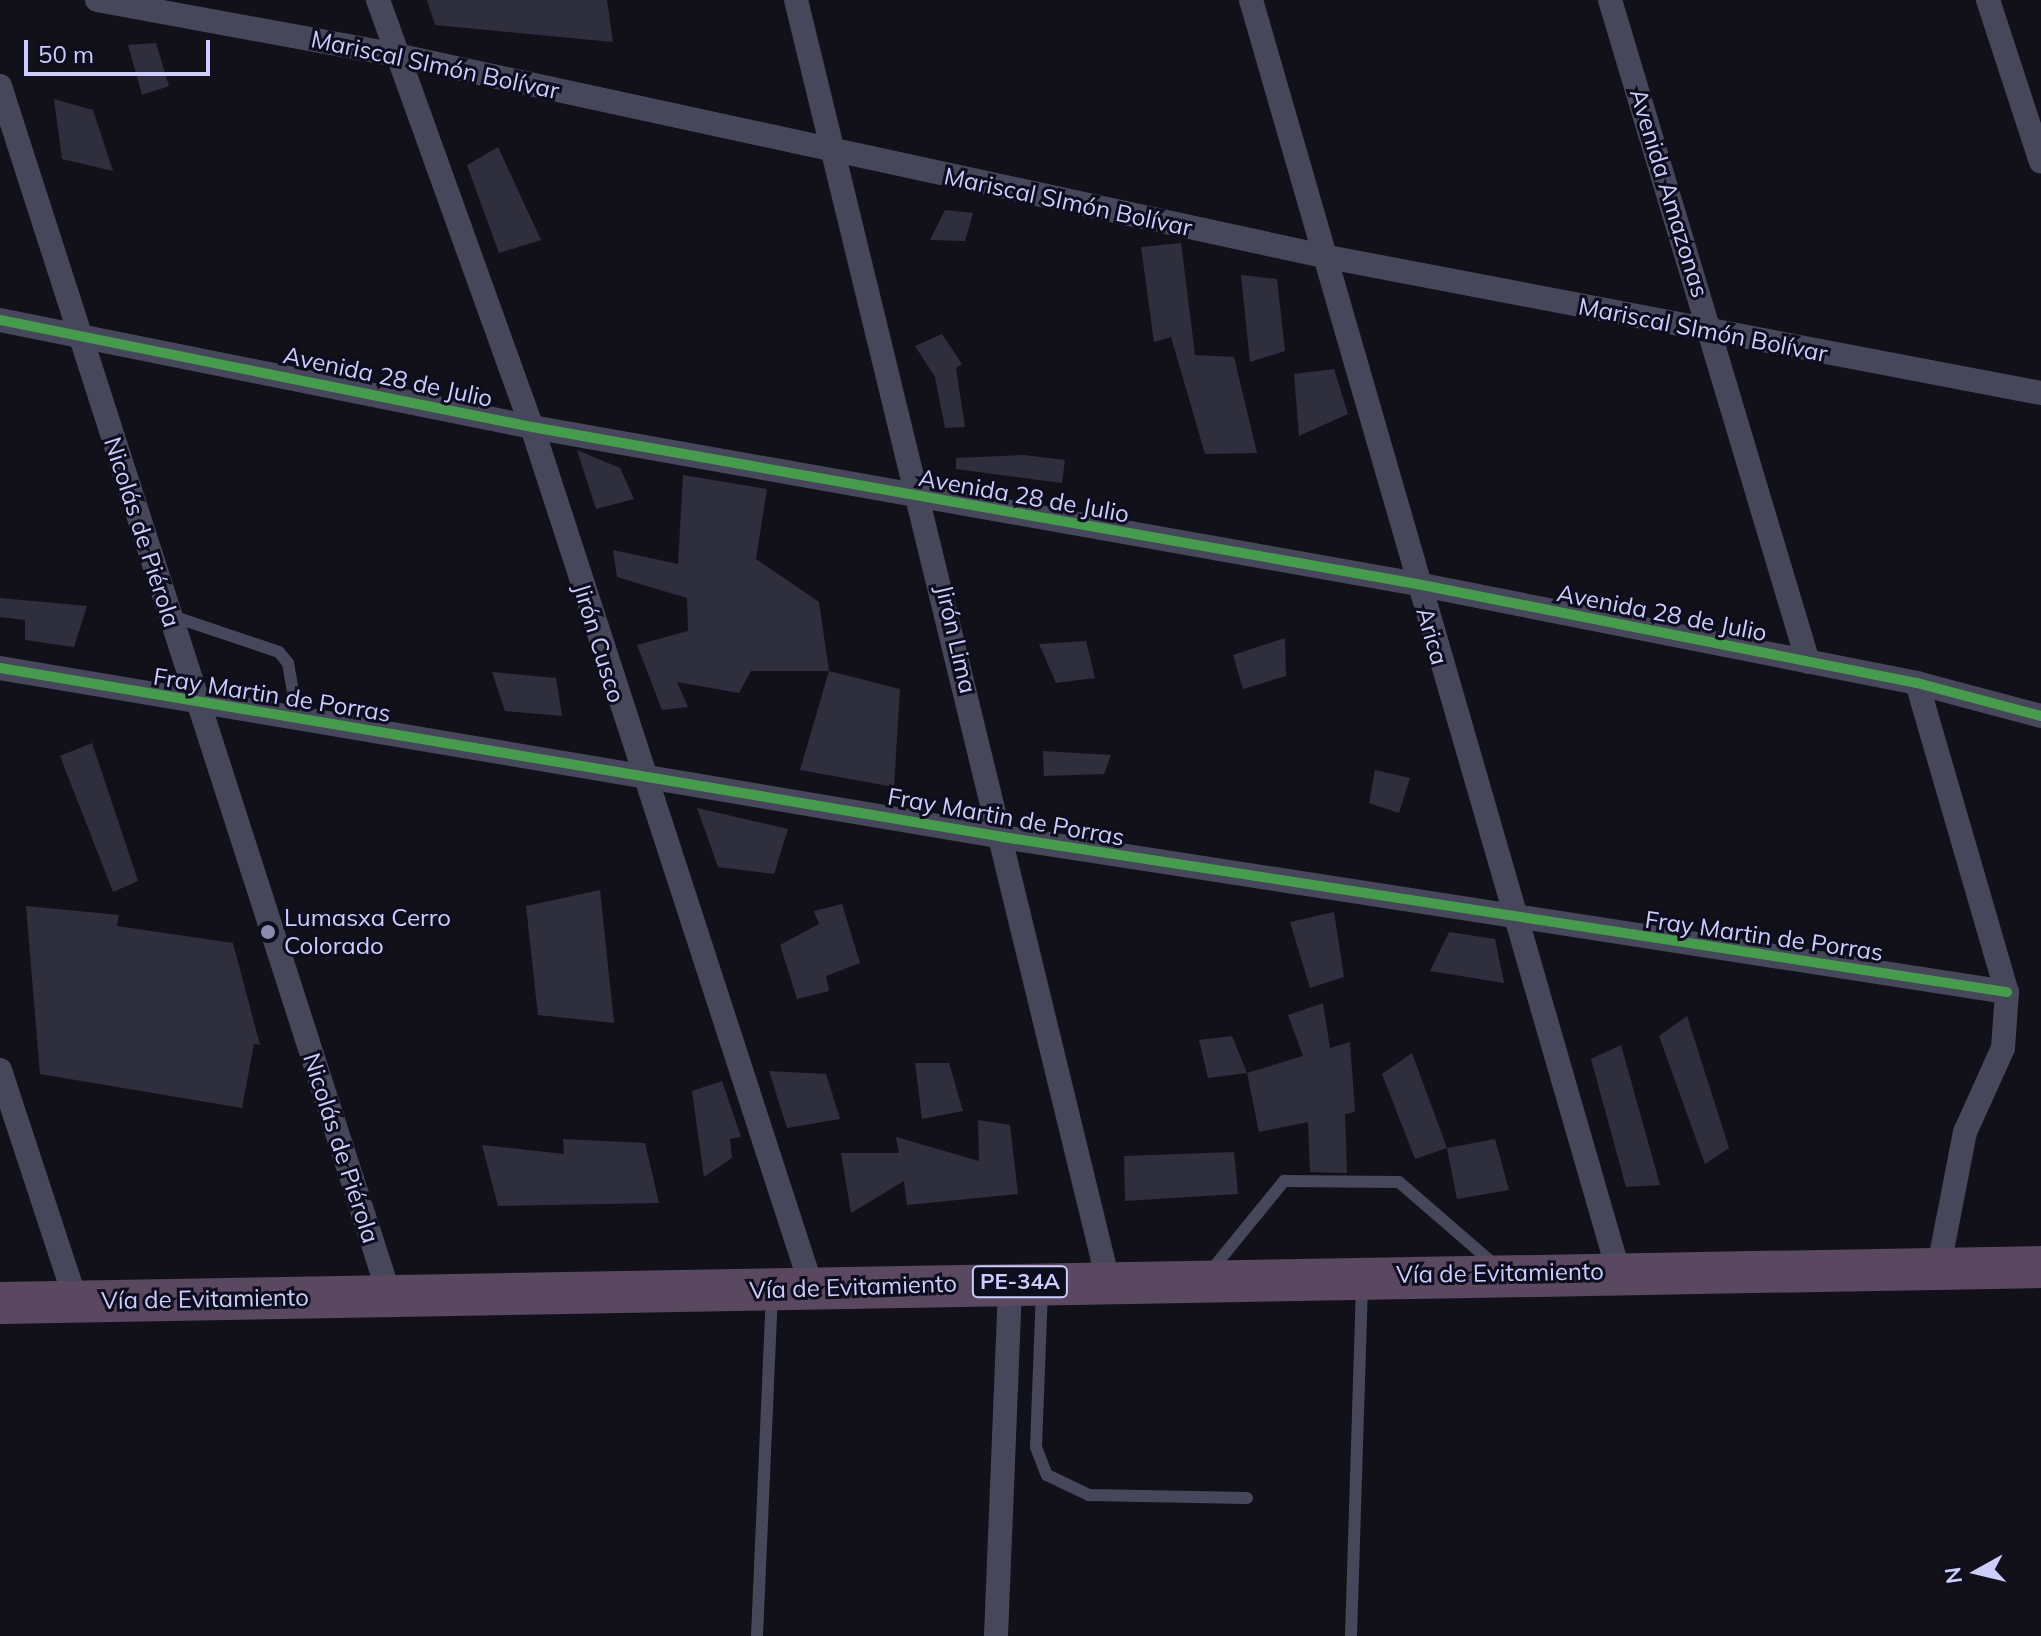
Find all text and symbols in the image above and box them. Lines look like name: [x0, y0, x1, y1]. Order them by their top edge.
scale bar: [28, 24, 214, 74]
street label: Mariscal SImón Bolívar: [308, 25, 562, 105]
text: 50 m: [38, 39, 94, 69]
street label: Avenida Amazonas: [1624, 85, 1714, 301]
street label: Mariscal SImón Bolívar: [941, 162, 1195, 242]
street label: Mariscal SImón Bolívar: [1576, 292, 1830, 368]
street label: Avenida 28 de Julio: [281, 341, 495, 413]
street label: Nicolás de Piérola: [98, 434, 186, 630]
street label: Avenida 28 de Julio: [917, 463, 1131, 529]
street label: Avenida 28 de Julio: [1555, 579, 1769, 647]
street label: Jirón Cusco: [567, 580, 631, 706]
street label: Jirón Lima: [930, 582, 982, 696]
street label: Arica: [1410, 604, 1454, 668]
street label: Fray Martin de Porras: [151, 662, 393, 728]
street label: Fray Martin de Porras: [885, 782, 1127, 852]
place label: Lumasxa Cerro Colorado: [284, 904, 451, 960]
street label: Fray Martin de Porras: [1643, 905, 1885, 967]
marker: Lumasxa Cerro Colorado: [259, 923, 277, 941]
street label: Nicolás de Piérola: [297, 1050, 385, 1246]
street label: Vía de Evitamiento: [1396, 1257, 1604, 1289]
road number: PE-34A: [970, 1264, 1070, 1300]
street label: Vía de Evitamiento: [749, 1269, 957, 1305]
street label: Vía de Evitamiento: [101, 1283, 309, 1315]
north arrow: [1937, 1532, 2017, 1612]
text: N: [1938, 1565, 1968, 1586]

